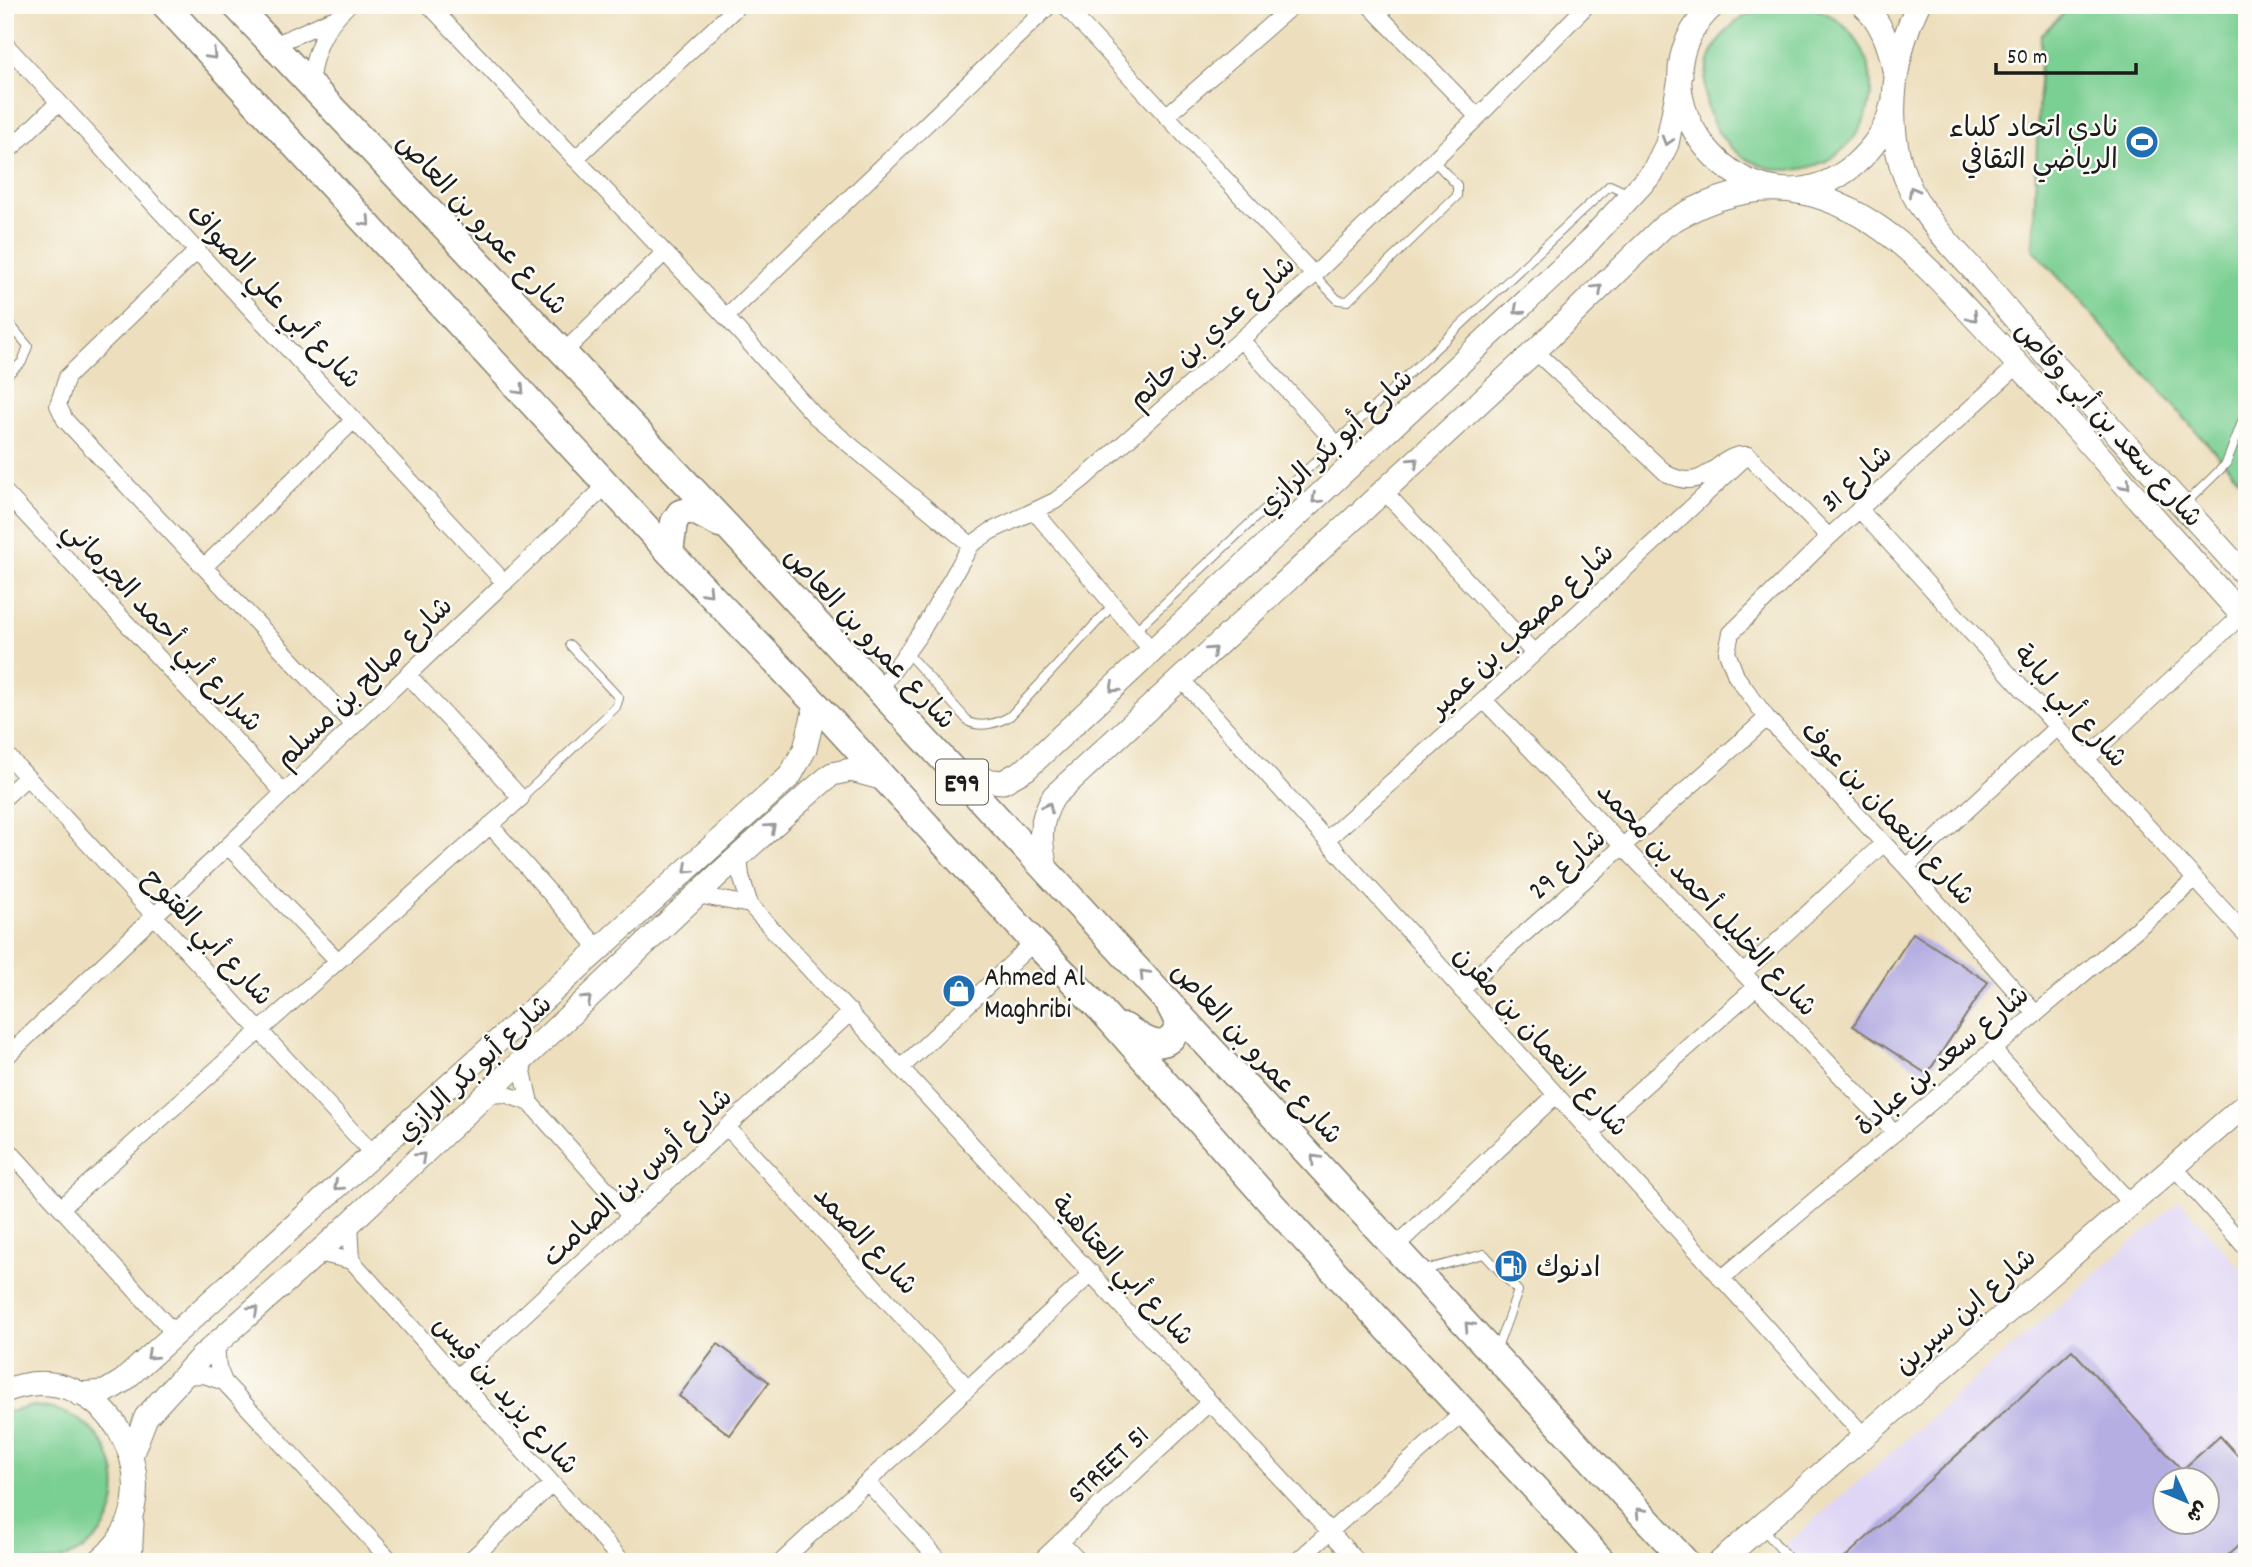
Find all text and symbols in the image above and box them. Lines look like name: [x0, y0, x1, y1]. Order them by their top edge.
scale bar: [1996, 32, 2136, 76]
text: 50 m: [2007, 44, 2047, 74]
one-way arrow: [204, 47, 216, 60]
place label: نادي اتحاد كلباء الرياضي الثقافي: [1949, 111, 2118, 183]
sports icon: نادي اتحاد كلباء الرياضي الثقافي: [2123, 123, 2161, 161]
street label: شارع عمرو بن العاص: [384, 126, 575, 327]
one-way arrow: [1660, 134, 1675, 146]
one-way arrow: [1908, 186, 1921, 198]
street label: شارع أبي علي الصواف: [174, 197, 368, 400]
one-way arrow: [358, 214, 370, 227]
street label: شارع عدي بن حاتم: [1122, 249, 1307, 421]
one-way arrow: [1589, 285, 1602, 298]
one-way arrow: [1513, 301, 1526, 314]
one-way arrow: [1965, 309, 1978, 322]
street label: شارع سعد بن أبي وقاص: [2002, 314, 2210, 539]
street label: شارع أبو بكر الرازي: [1250, 361, 1425, 528]
one-way arrow: [512, 382, 524, 395]
street label: شارع 31: [1813, 437, 1904, 524]
one-way arrow: [1406, 458, 1419, 470]
one-way arrow: [2118, 477, 2130, 490]
one-way arrow: [1311, 490, 1324, 503]
street label: شرارع أبي أحمد الجرماني: [51, 513, 270, 744]
street label: شارع مصعب بن عمير: [1420, 536, 1625, 731]
street label: شارع عمرو بن العاص: [772, 540, 963, 741]
one-way arrow: [700, 584, 713, 597]
street label: شارع صالح بن مسلم: [269, 589, 464, 780]
street label: شارع أبي لبابة: [2002, 637, 2135, 779]
one-way arrow: [1204, 647, 1217, 659]
one-way arrow: [1109, 680, 1122, 692]
street label: شارع النعمان بن عوف: [1789, 714, 1982, 917]
road number: E99: [936, 760, 988, 804]
street label: شارع الخليل أحمد بن محمد: [1584, 775, 1824, 1028]
one-way arrow: [1040, 802, 1053, 814]
street label: شارع 29: [1521, 821, 1617, 912]
one-way arrow: [762, 824, 775, 836]
street label: شارع أبي الفتوح: [131, 861, 280, 1017]
one-way arrow: [683, 861, 696, 873]
street label: شارع النعمان بن مقرن: [1441, 938, 1636, 1148]
street label: شارع عمرو بن العاص: [1159, 955, 1350, 1156]
place label: Ahmed Al Maghribi: [984, 960, 1086, 1032]
one-way arrow: [1139, 969, 1152, 982]
shop icon: Ahmed Al Maghribi: [940, 972, 978, 1010]
street label: شارع سعد بن عبادة: [1848, 978, 2040, 1148]
street label: شارع أبو بكر الرازي: [389, 987, 564, 1154]
one-way arrow: [579, 996, 592, 1009]
street label: شارع أوس بن الصامت: [535, 1080, 744, 1279]
one-way arrow: [413, 1152, 426, 1165]
one-way arrow: [1310, 1154, 1323, 1167]
one-way arrow: [333, 1178, 346, 1190]
street label: شارع الصمد: [802, 1178, 925, 1307]
street label: شارع أبي العتاهية: [1039, 1188, 1201, 1357]
street label: شارع ابن سيرين: [1887, 1240, 2047, 1387]
fuel station icon: ادنوك: [1492, 1247, 1530, 1285]
place label: ادنوك: [1536, 1251, 1601, 1291]
one-way arrow: [246, 1306, 259, 1319]
street label: شارع يزيد بن قيس: [421, 1309, 586, 1486]
one-way arrow: [1465, 1321, 1478, 1334]
one-way arrow: [146, 1347, 159, 1359]
street label: STREET 51: [1060, 1418, 1160, 1515]
north arrow: [2150, 1466, 2220, 1536]
text: ش: [2179, 1493, 2213, 1527]
one-way arrow: [1636, 1507, 1648, 1520]

